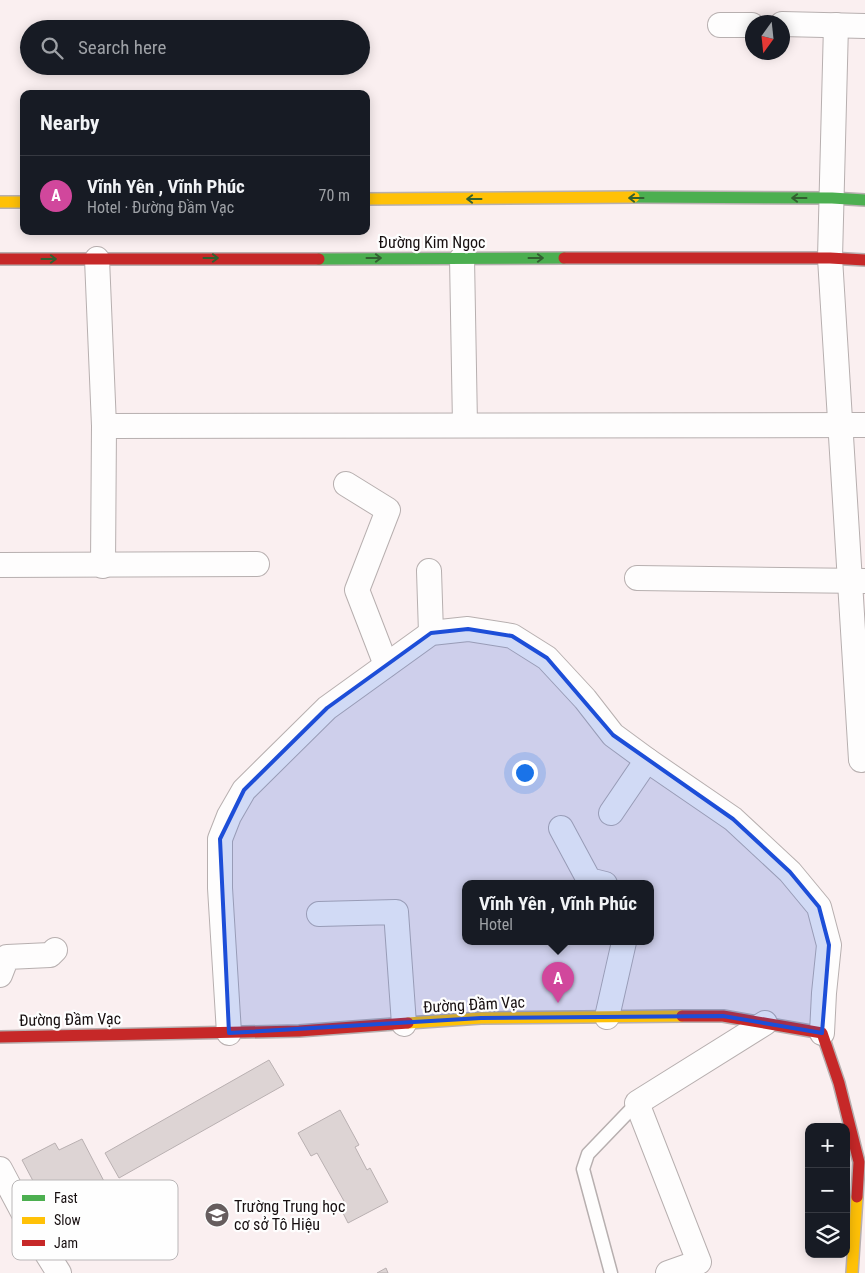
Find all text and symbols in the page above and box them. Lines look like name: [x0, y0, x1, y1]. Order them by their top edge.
north arrow: [745, 15, 790, 60]
search box: [20, 20, 370, 75]
icon: search: [38, 34, 66, 62]
text: Search here: [78, 36, 166, 59]
text: Nearby: [40, 111, 99, 135]
text: Vĩnh Yên , Vĩnh Phúc: [87, 175, 245, 198]
text: A: [51, 186, 61, 205]
text: 70 m: [318, 186, 350, 205]
one-way arrow: [629, 193, 645, 202]
one-way arrow: [791, 193, 808, 203]
one-way arrow: [466, 194, 482, 204]
text: Hotel · Đường Đầm Vạc: [87, 198, 234, 217]
street label: Đường Kim Ngọc: [379, 233, 485, 252]
one-way arrow: [202, 253, 219, 263]
one-way arrow: [365, 253, 381, 263]
one-way arrow: [528, 253, 544, 263]
one-way arrow: [40, 254, 56, 264]
your location: [512, 760, 538, 786]
popup: [462, 880, 654, 945]
text: Vĩnh Yên , Vĩnh Phúc: [479, 892, 637, 915]
text: Hotel: [479, 915, 513, 934]
pin: A: [542, 962, 574, 1003]
street label: Đường Đầm Vạc: [423, 992, 525, 1017]
street label: Đường Đầm Vạc: [19, 1009, 121, 1030]
map controls: [805, 1123, 850, 1258]
button: +: [805, 1123, 850, 1168]
button: −: [805, 1168, 850, 1213]
legend: [12, 1180, 178, 1260]
text: Fast: [54, 1190, 78, 1206]
place label: Trường Trung học cơ sở Tô Hiệu: [234, 1197, 345, 1234]
school or university icon: Trường Trung học cơ sở Tô Hiệu: [204, 1202, 230, 1228]
text: Slow: [54, 1212, 81, 1228]
button: layers: [805, 1213, 850, 1258]
text: Jam: [54, 1235, 78, 1251]

